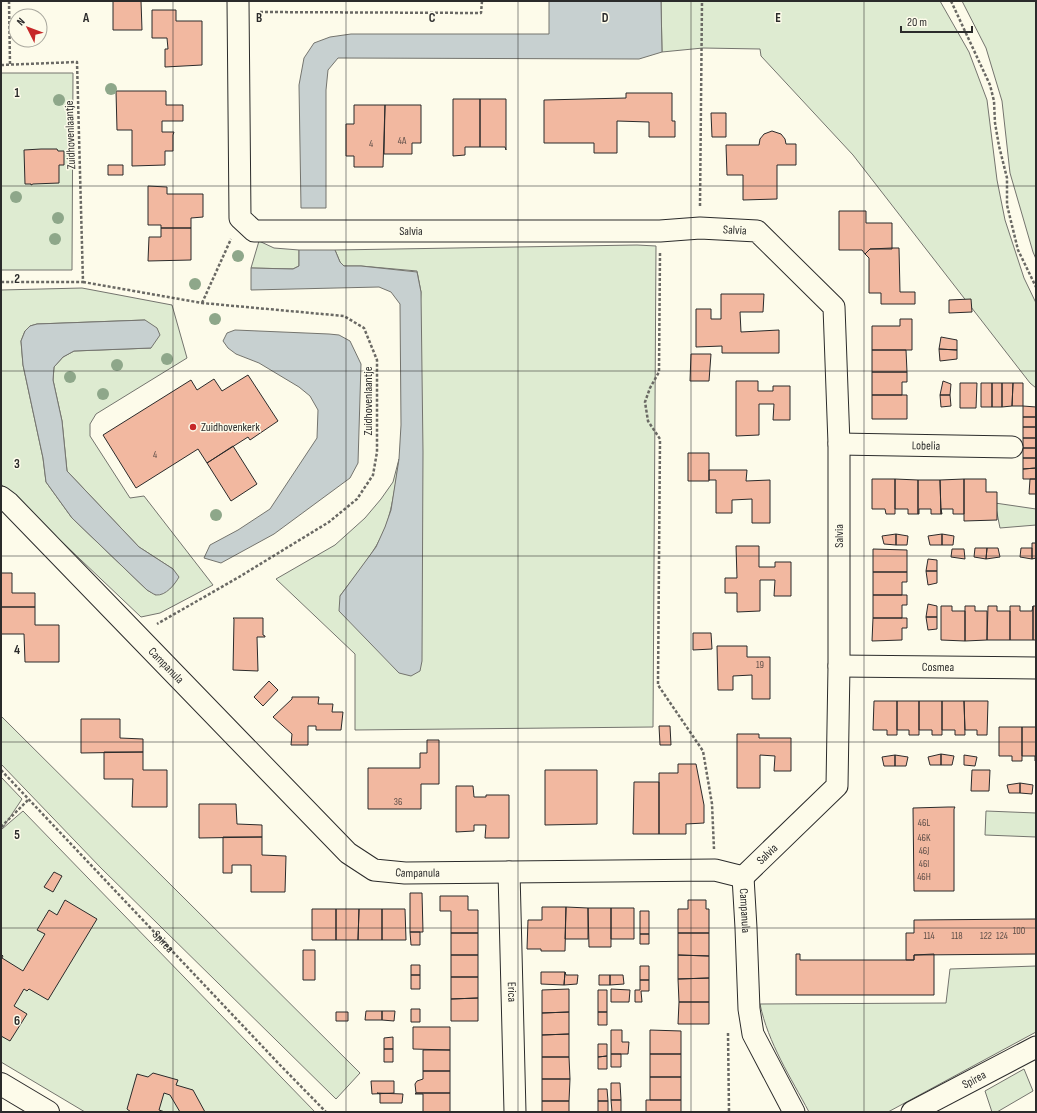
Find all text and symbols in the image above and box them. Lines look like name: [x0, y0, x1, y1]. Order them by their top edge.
north arrow: [8, 8, 48, 48]
scale bar: [901, 8, 972, 34]
text: A: [82, 10, 90, 26]
text: B: [256, 10, 262, 26]
text: C: [429, 10, 436, 26]
text: D: [602, 10, 609, 26]
text: E: [775, 10, 781, 26]
text: N: [14, 15, 28, 28]
text: 20 m: [907, 15, 927, 30]
text: 1: [14, 85, 20, 101]
street label: Zuidhovenlaantje: [62, 100, 79, 170]
house number: 4A: [398, 135, 407, 147]
house number: 4: [369, 138, 373, 150]
street label: Salvia: [723, 222, 747, 238]
street label: Salvia: [399, 224, 423, 239]
text: 2: [14, 271, 20, 287]
street label: Zuidhovenlaantje: [361, 366, 376, 435]
place label: Zuidhovenkerk: [201, 420, 260, 435]
marker: Zuidhovenkerk: [188, 422, 198, 432]
street label: Lobelia: [912, 438, 941, 454]
house number: 4: [153, 449, 157, 461]
text: 3: [14, 456, 20, 472]
street label: Salvia: [832, 524, 847, 548]
text: 4: [14, 642, 20, 658]
street label: Campanula: [145, 644, 187, 687]
house number: 19: [756, 659, 764, 671]
street label: Cosmea: [922, 660, 955, 675]
house number: 36: [394, 796, 402, 808]
house number: 46L: [918, 817, 930, 829]
text: 5: [14, 827, 20, 843]
house number: 46K: [917, 832, 931, 844]
street label: Salvia: [754, 841, 781, 868]
house number: 46J: [919, 845, 929, 857]
house number: 46I: [919, 858, 929, 870]
street label: Campanula: [395, 865, 440, 881]
house number: 46H: [917, 871, 931, 883]
street label: Campanula: [736, 888, 753, 934]
house number: 100: [1013, 925, 1025, 937]
street label: Spirea: [149, 928, 177, 956]
house number: 114: [923, 930, 935, 942]
house number: 118: [951, 930, 963, 942]
house number: 122: [980, 930, 992, 942]
house number: 124: [996, 930, 1008, 942]
street label: Erica: [504, 982, 519, 1002]
text: 6: [14, 1013, 20, 1029]
street label: Spirea: [960, 1067, 989, 1092]

